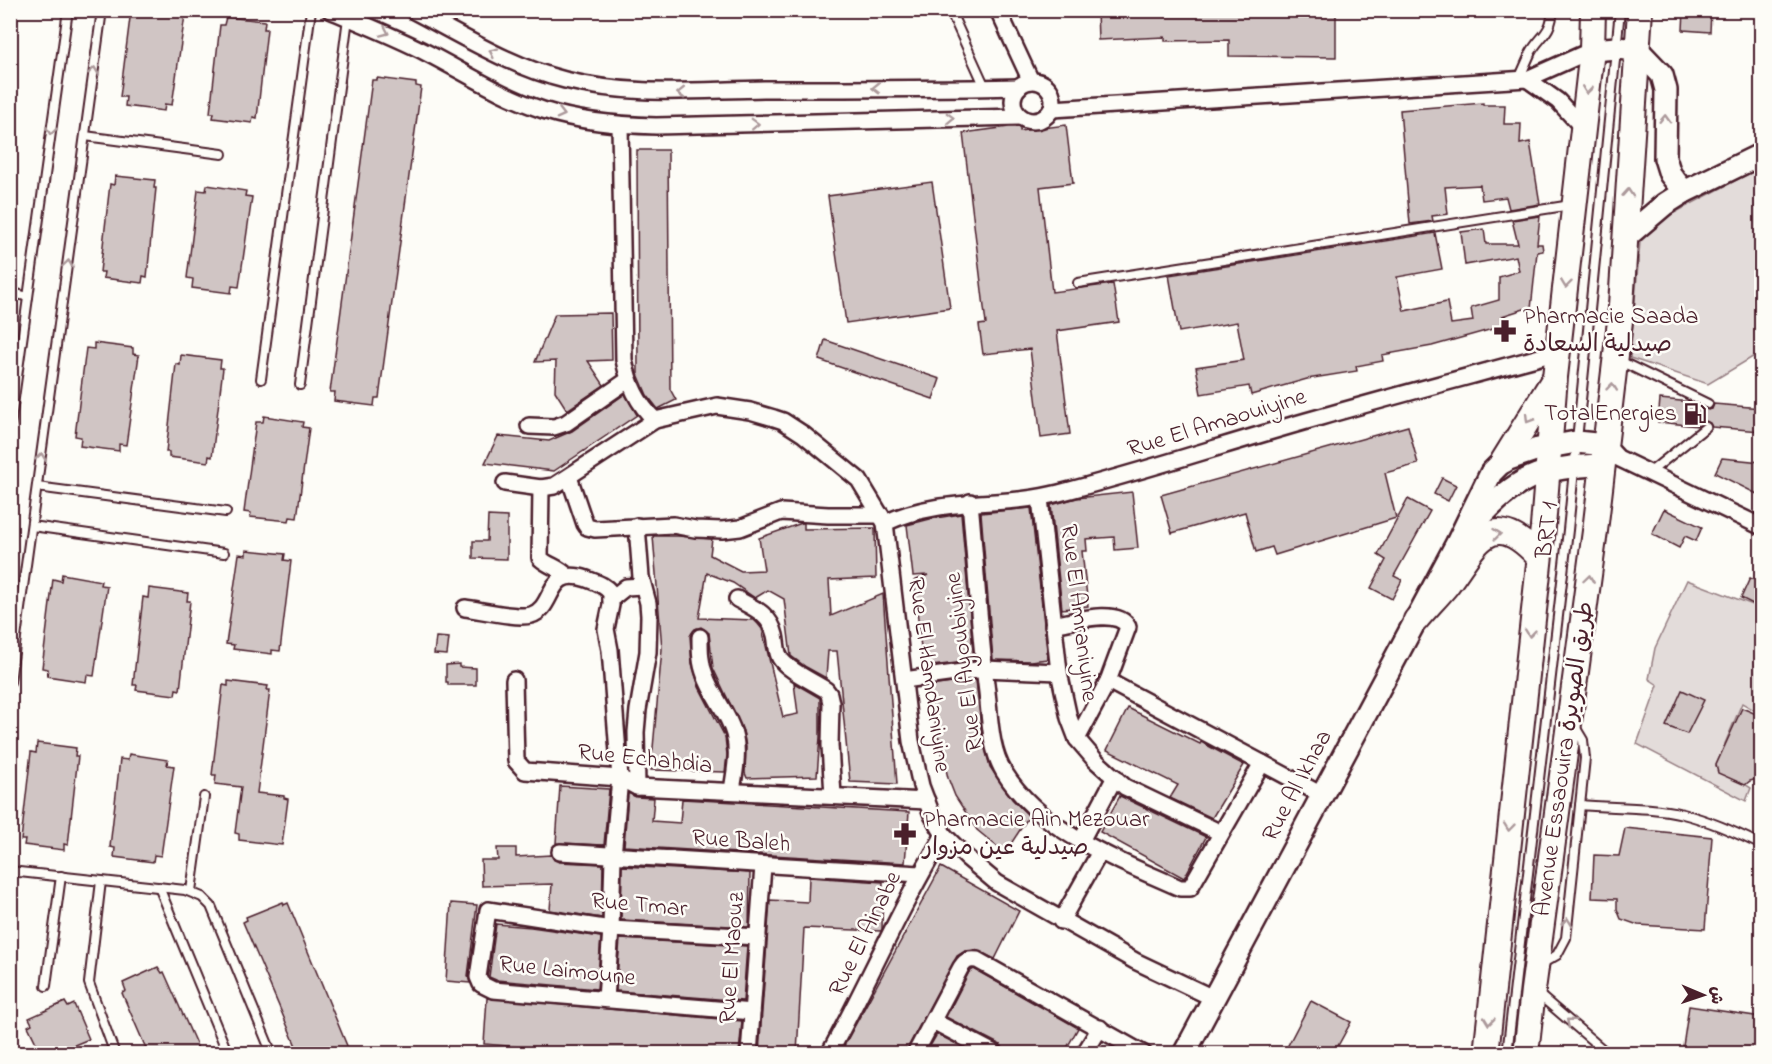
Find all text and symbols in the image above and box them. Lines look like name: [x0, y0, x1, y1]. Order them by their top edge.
one-way arrow: [378, 25, 389, 37]
one-way arrow: [488, 47, 499, 59]
one-way arrow: [87, 66, 99, 75]
one-way arrow: [872, 82, 881, 94]
one-way arrow: [1581, 85, 1594, 94]
one-way arrow: [677, 86, 686, 99]
one-way arrow: [556, 107, 566, 120]
one-way arrow: [945, 112, 954, 125]
one-way arrow: [1659, 114, 1672, 123]
one-way arrow: [750, 117, 759, 130]
one-way arrow: [46, 126, 58, 135]
one-way arrow: [1621, 188, 1634, 197]
one-way arrow: [61, 260, 73, 269]
one-way arrow: [1560, 279, 1573, 288]
place label: Pharmacie Saada صيدلية السعادة: [1523, 300, 1698, 363]
pharmacy icon: Pharmacie Saada صيدلية السعادة: [1492, 318, 1518, 344]
street label: Rue El Amaouiyine: [1123, 380, 1311, 469]
one-way arrow: [1605, 382, 1618, 392]
place label: TotalEnergies: [1544, 397, 1677, 432]
fuel station icon: TotalEnergies: [1682, 401, 1708, 427]
one-way arrow: [1524, 413, 1536, 423]
one-way arrow: [35, 453, 47, 462]
street label: BRT 1: [1528, 500, 1568, 561]
street label: Rue El Amraniyine: [1049, 522, 1106, 704]
one-way arrow: [1492, 528, 1502, 541]
street label: Rue El Ayoubiyine: [937, 570, 994, 754]
street label: Rue El Hamdaniyine: [896, 575, 959, 775]
one-way arrow: [1582, 575, 1594, 584]
street label: Avenue Essaouira طريق الصويرة: [1526, 599, 1604, 919]
one-way arrow: [1524, 629, 1537, 638]
street label: Rue Al Ikhaa: [1254, 724, 1342, 848]
street label: Rue Echahdia: [576, 736, 714, 784]
place label: Pharmacie Ain Mezouar صيدلية عين مزوار: [921, 803, 1150, 866]
street label: Rue Baleh: [690, 821, 792, 863]
pharmacy icon: Pharmacie Ain Mezouar صيدلية عين مزوار: [892, 821, 918, 847]
one-way arrow: [1503, 823, 1516, 832]
street label: Rue El Ainabe: [821, 865, 912, 1003]
street label: Rue Tmar: [589, 884, 689, 928]
street label: Rue El Maouz: [711, 890, 755, 1025]
one-way arrow: [1561, 917, 1573, 926]
street label: Rue Laimoune: [497, 947, 637, 997]
north arrow: [1673, 965, 1733, 1025]
text: ش: [1704, 986, 1728, 1005]
one-way arrow: [1483, 1017, 1496, 1026]
one-way arrow: [1566, 1018, 1577, 1029]

